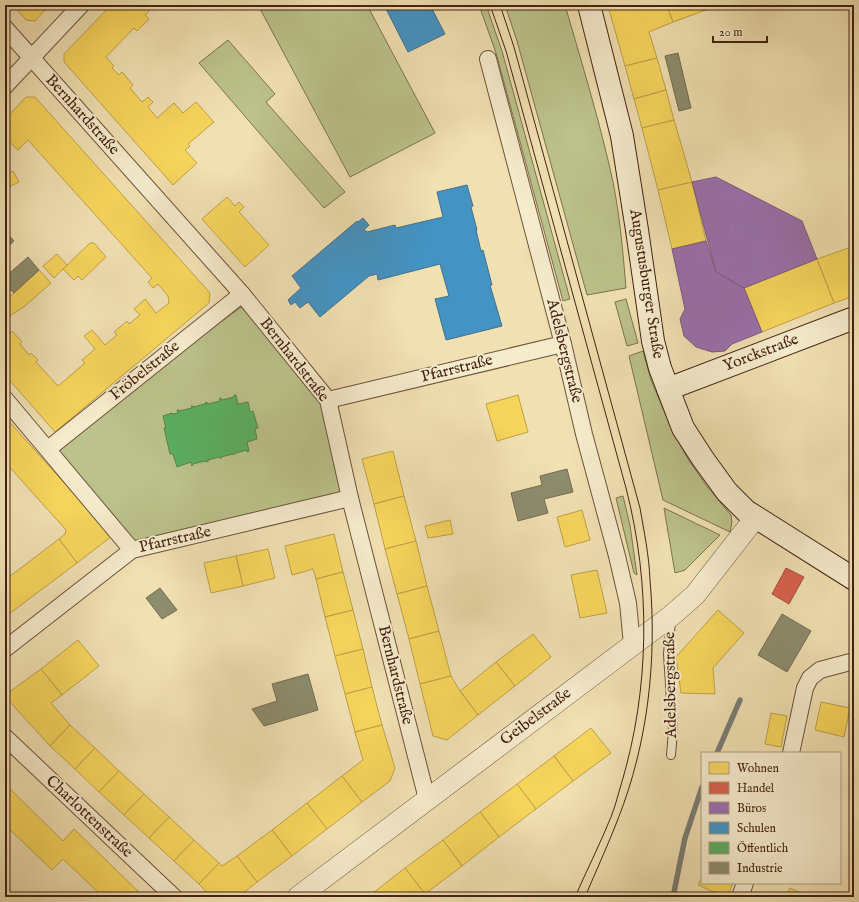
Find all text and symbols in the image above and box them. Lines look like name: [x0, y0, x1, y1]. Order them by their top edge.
scale bar: [713, 18, 767, 44]
text: 20 m: [719, 25, 742, 40]
street label: Bernhardstraße: [41, 71, 123, 159]
street label: Augustusburger Straße: [624, 207, 668, 360]
street label: Adelsbergstraße: [541, 296, 587, 405]
street label: Bernhardstraße: [255, 314, 333, 406]
street label: Yorckstraße: [720, 329, 802, 377]
street label: Fröbelstraße: [106, 337, 184, 405]
street label: Pfarrstraße: [419, 350, 495, 388]
street label: Pfarrstraße: [137, 522, 213, 558]
street label: Bernhardstraße: [373, 623, 417, 727]
street label: Adelsbergstraße: [660, 632, 682, 739]
street label: Geibelstraße: [496, 684, 576, 750]
legend: [701, 752, 841, 884]
text: Wohnen: [737, 761, 780, 776]
street label: Charlottenstraße: [41, 771, 137, 863]
text: Handel: [737, 781, 775, 796]
text: Büros: [737, 801, 766, 816]
text: Schulen: [737, 821, 777, 836]
text: Öffentlich: [737, 840, 789, 856]
text: Industrie: [737, 861, 783, 876]

